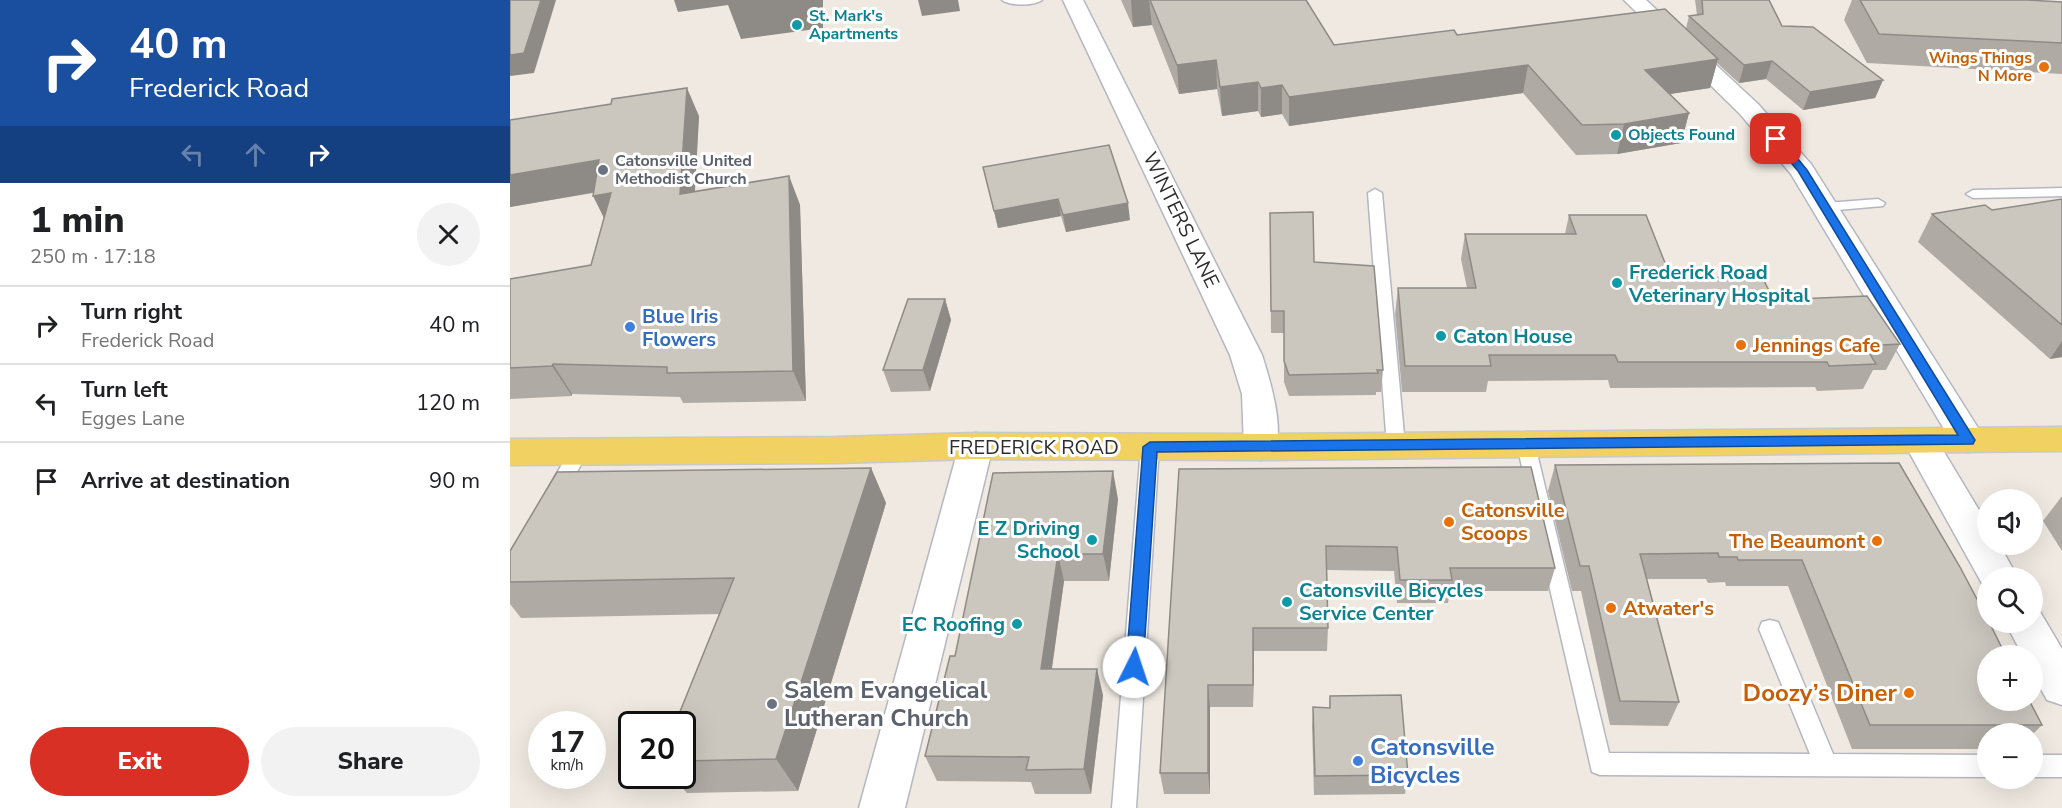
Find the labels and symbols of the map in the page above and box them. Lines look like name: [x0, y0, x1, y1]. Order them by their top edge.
place label: St. Mark's Apartments: [809, 5, 898, 45]
marker: St. Mark's Apartments: [790, 18, 804, 32]
place label: Wings Things N More: [1929, 47, 2032, 87]
marker: Wings Things N More: [2037, 60, 2051, 74]
pin: [1750, 113, 1801, 164]
place label: Objects Found: [1628, 124, 1735, 146]
marker: Objects Found: [1609, 128, 1623, 142]
street label: WINTERS LANE: [1136, 148, 1226, 292]
place label: Catonsville United Methodist Church: [615, 150, 752, 190]
marker: Catonsville United Methodist Church: [596, 163, 610, 177]
place label: Frederick Road Veterinary Hospital: [1628, 259, 1811, 309]
marker: Frederick Road Veterinary Hospital: [1610, 276, 1624, 290]
place label: Blue Iris Flowers: [642, 303, 719, 353]
marker: Blue Iris Flowers: [623, 320, 637, 334]
place label: Caton House: [1453, 323, 1573, 350]
marker: Caton House: [1434, 329, 1448, 343]
place label: Jennings Cafe: [1752, 332, 1881, 359]
marker: Jennings Cafe: [1734, 338, 1748, 352]
street label: FREDERICK ROAD: [949, 434, 1119, 461]
place label: Catonsville Scoops: [1461, 497, 1565, 547]
place label: E Z Driving School: [978, 515, 1081, 565]
marker: Catonsville Scoops: [1442, 515, 1456, 529]
place label: The Beaumont: [1729, 528, 1865, 555]
marker: E Z Driving School: [1085, 533, 1099, 547]
marker: The Beaumont: [1870, 534, 1884, 548]
place label: Catonsville Bicycles Service Center: [1299, 577, 1483, 627]
marker: Catonsville Bicycles Service Center: [1280, 595, 1294, 609]
place label: Atwater's: [1623, 595, 1714, 622]
marker: Atwater's: [1604, 601, 1618, 615]
place label: EC Roofing: [902, 611, 1005, 638]
marker: EC Roofing: [1010, 617, 1024, 631]
position arrow: [1102, 635, 1166, 699]
place label: Salem Evangelical Lutheran Church: [784, 674, 988, 734]
place label: Doozy’s Diner: [1743, 677, 1898, 709]
marker: Doozy’s Diner: [1902, 686, 1916, 700]
marker: Salem Evangelical Lutheran Church: [765, 697, 779, 711]
speed limit sign: 20: [618, 711, 696, 789]
place label: Catonsville Bicycles: [1370, 731, 1494, 791]
marker: Catonsville Bicycles: [1351, 754, 1365, 768]

